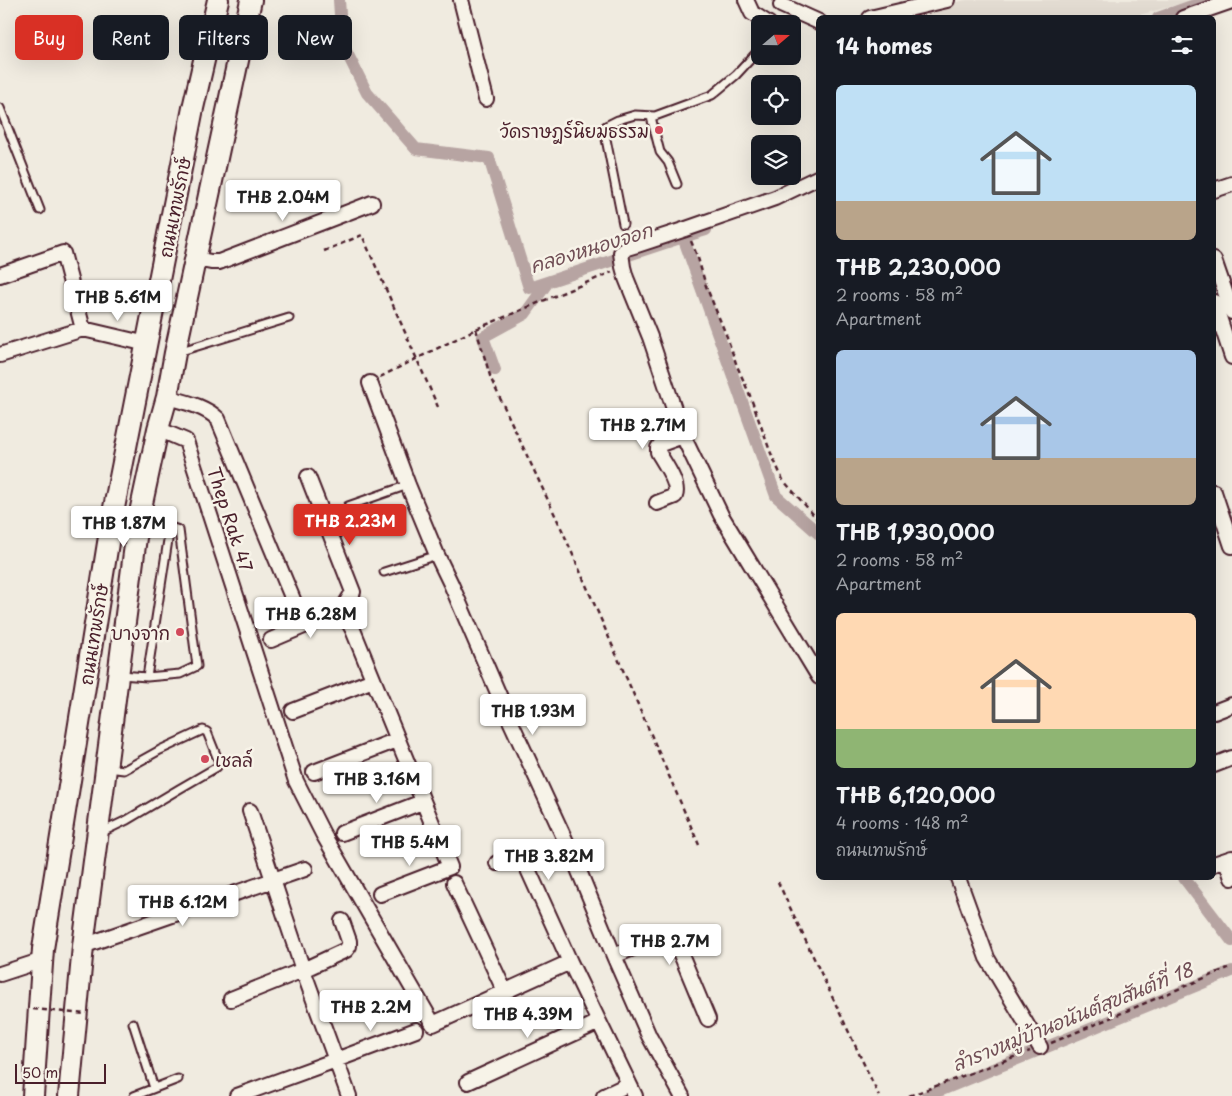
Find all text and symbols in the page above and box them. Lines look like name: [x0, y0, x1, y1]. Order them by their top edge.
chip: Buy: [15, 15, 83, 60]
chip: Rent: [93, 15, 169, 60]
chip: Filters: [179, 15, 268, 60]
chip: New: [278, 15, 352, 60]
north arrow: [751, 15, 801, 65]
map controls: [751, 15, 801, 185]
text: 14 homes: [836, 29, 932, 61]
icon: filters: [1168, 31, 1196, 59]
button: locate: [751, 75, 801, 125]
place label: วัดราษฎร์นิยมธรรม: [500, 117, 649, 144]
icon: home: [971, 118, 1061, 208]
marker: วัดราษฎร์นิยมธรรม: [653, 124, 665, 136]
button: layers: [751, 135, 801, 185]
street label: ถนนเทพรักษ์: [151, 153, 197, 260]
pin: THB 2.04M: [226, 180, 340, 222]
text: THB 2.04M: [236, 184, 330, 208]
water label: คลองหนองจอก: [526, 215, 656, 279]
text: THB 2,230,000: [836, 250, 1001, 282]
pin: THB 5.61M: [61, 280, 175, 322]
text: 2 rooms · 58 m²: [836, 282, 963, 306]
text: THB 5.61M: [75, 284, 161, 308]
text: Apartment: [836, 306, 921, 330]
icon: home: [971, 383, 1061, 473]
pin: THB 2.71M: [586, 408, 700, 450]
text: THB 2.71M: [600, 412, 686, 436]
street label: Thep Rak 47: [201, 463, 261, 575]
pin: THB 2.23M: [293, 504, 407, 546]
pin: THB 1.87M: [67, 506, 181, 548]
text: THB 2.23M: [304, 508, 396, 532]
text: THB 1.87M: [82, 510, 166, 534]
text: THB 1,930,000: [836, 515, 995, 547]
text: 2 rooms · 58 m²: [836, 547, 963, 571]
text: Apartment: [836, 571, 921, 595]
street label: ถนนเทพรักษ์: [72, 581, 114, 687]
pin: THB 6.28M: [254, 596, 368, 639]
text: THB 6.28M: [265, 601, 357, 625]
place label: บางจาก: [111, 619, 170, 646]
marker: บางจาก: [174, 626, 186, 638]
icon: home: [971, 646, 1061, 736]
pin: THB 1.93M: [476, 694, 590, 736]
text: THB 1.93M: [491, 698, 575, 722]
place label: เชลล์: [215, 746, 253, 773]
marker: เชลล์: [199, 753, 211, 765]
pin: THB 3.16M: [320, 762, 434, 804]
text: THB 3.16M: [334, 766, 420, 790]
text: THB 6,120,000: [836, 778, 995, 810]
text: 4 rooms · 148 m²: [836, 810, 969, 834]
pin: THB 5.4M: [358, 824, 462, 867]
text: THB 5.4M: [371, 829, 449, 853]
text: ถนนเทพรักษ์: [836, 837, 927, 861]
pin: THB 3.82M: [492, 838, 606, 881]
text: THB 3.82M: [504, 843, 594, 867]
pin: THB 6.12M: [126, 884, 240, 927]
text: THB 6.12M: [139, 889, 227, 913]
pin: THB 2.7M: [618, 924, 722, 966]
text: THB 2.7M: [630, 928, 710, 952]
water label: ลำรางหมู่บ้านอนันต์สุขสันต์ที่ 18: [947, 952, 1199, 1079]
pin: THB 2.2M: [319, 990, 423, 1032]
text: THB 2.2M: [330, 994, 412, 1018]
pin: THB 4.39M: [471, 996, 585, 1039]
text: THB 4.39M: [483, 1001, 573, 1025]
scale bar: [15, 1061, 106, 1084]
text: 50 m: [22, 1062, 58, 1083]

